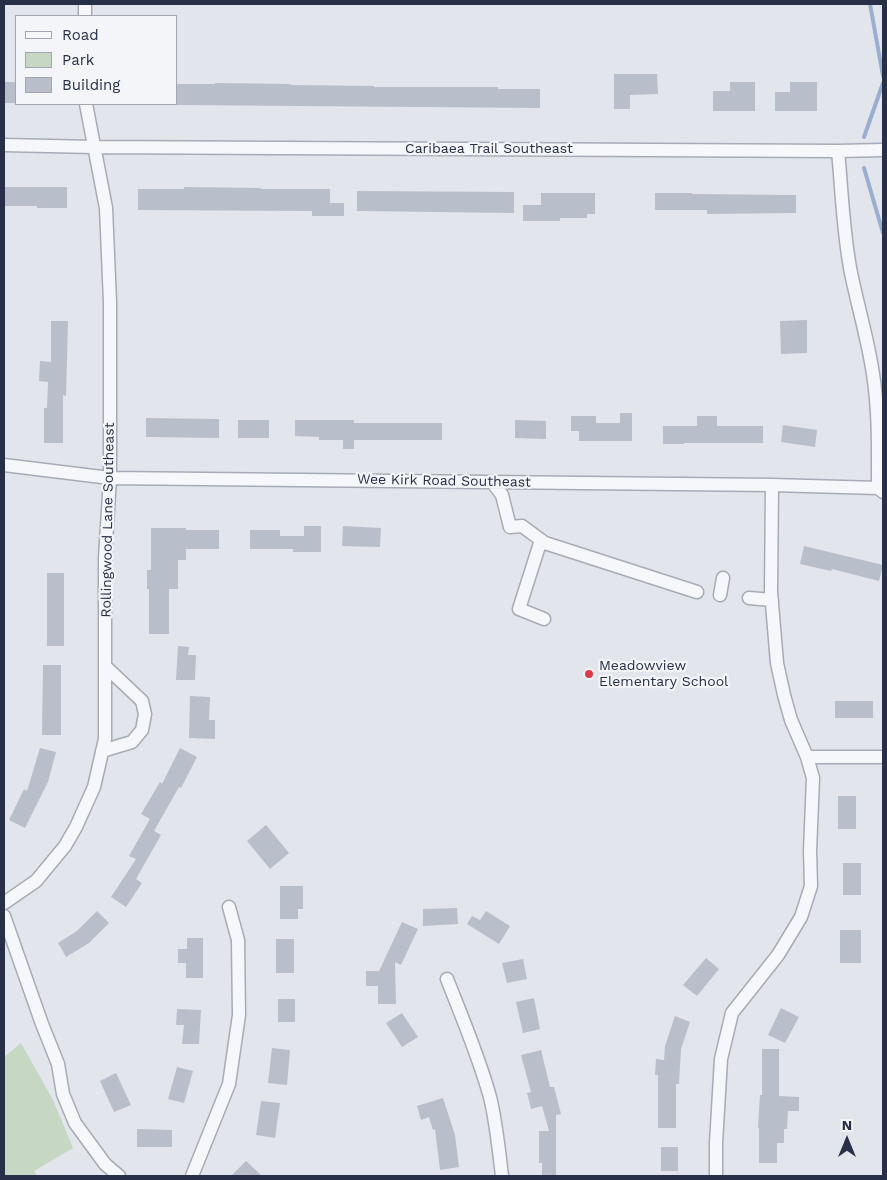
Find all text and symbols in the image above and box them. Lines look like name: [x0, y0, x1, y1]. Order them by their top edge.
legend: [15, 15, 178, 105]
text: Road: [62, 26, 99, 44]
text: Park: [62, 51, 94, 69]
text: Building: [62, 76, 120, 94]
street label: Caribaea Trail Southeast: [405, 141, 573, 157]
street label: Rollingwood Lane Southeast: [98, 422, 118, 618]
street label: Wee Kirk Road Southeast: [357, 471, 531, 491]
place label: Meadowview Elementary School: [599, 658, 728, 690]
marker: Meadowview Elementary School: [583, 668, 595, 680]
north arrow: [822, 1115, 872, 1165]
text: N: [842, 1117, 852, 1133]

